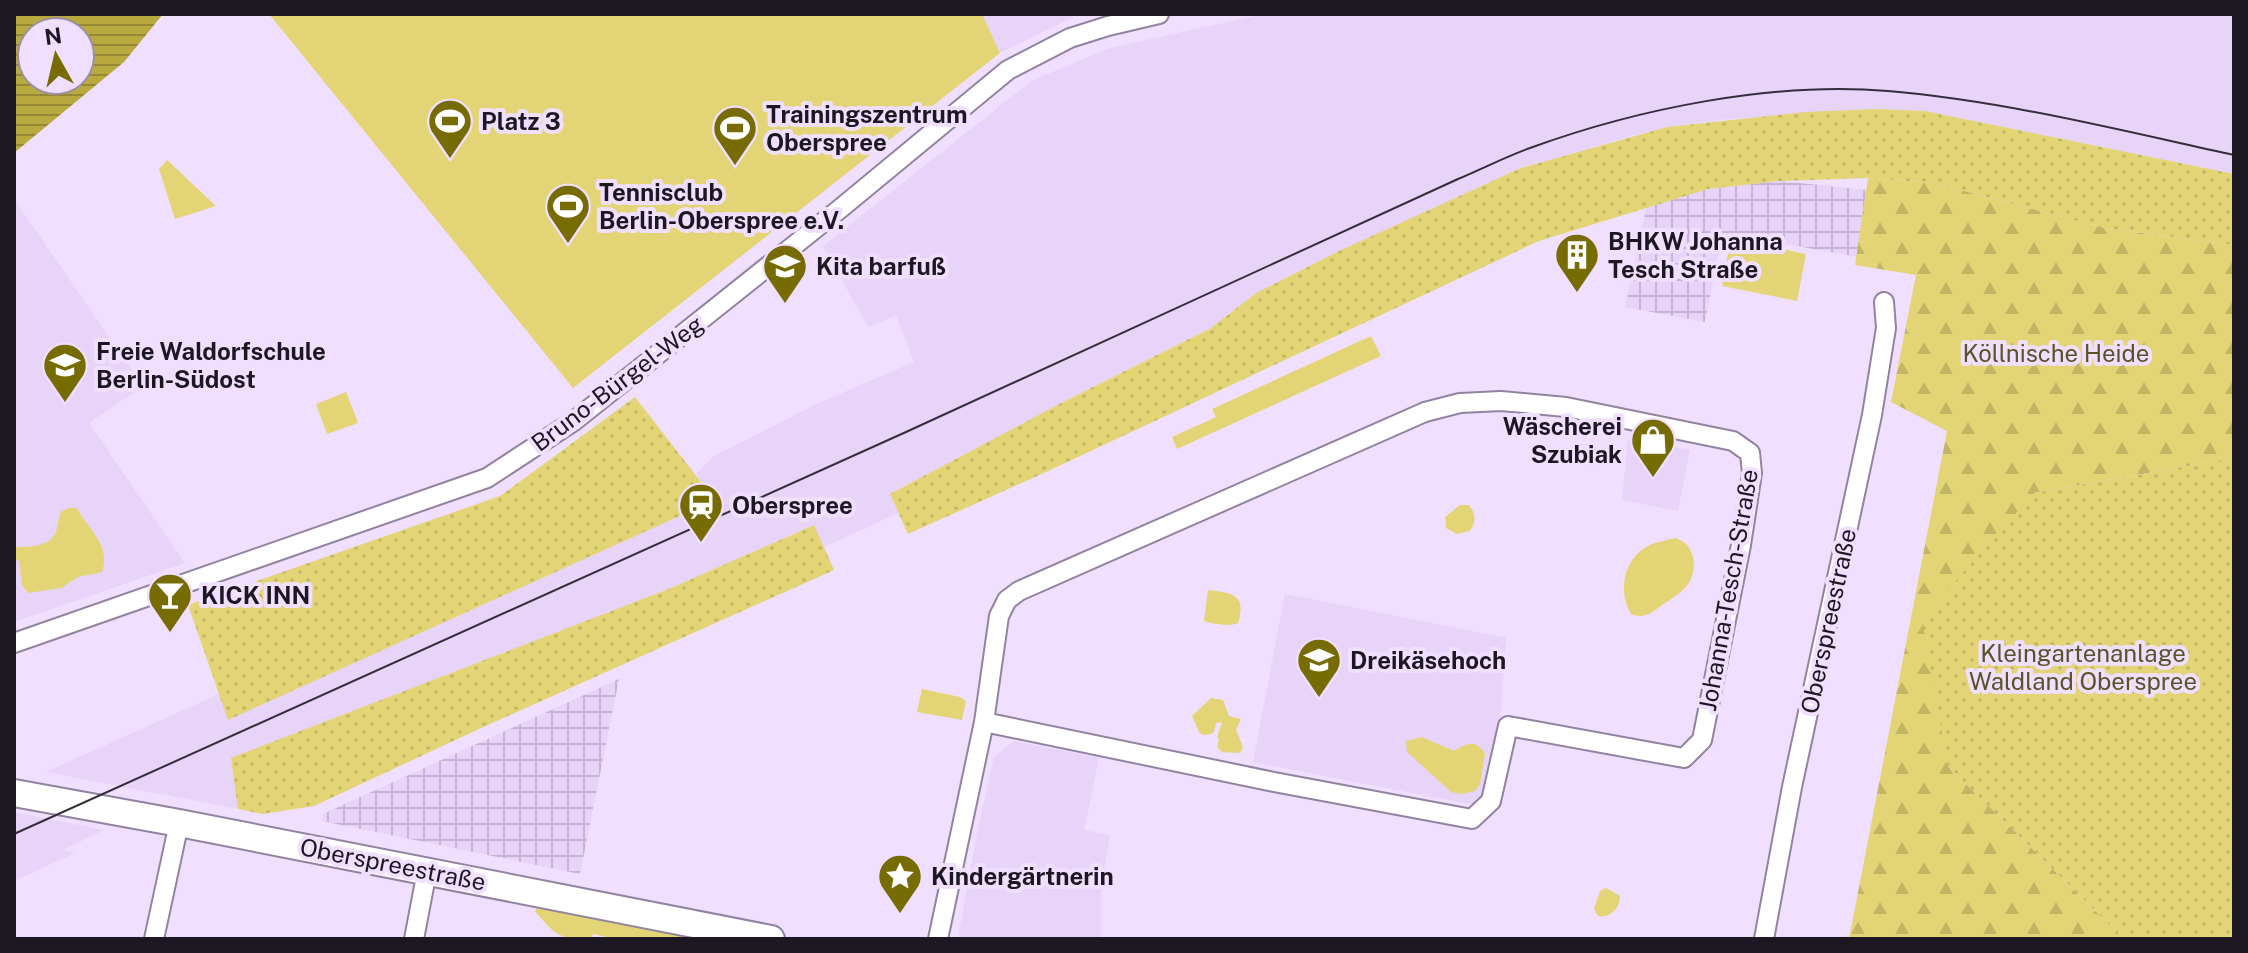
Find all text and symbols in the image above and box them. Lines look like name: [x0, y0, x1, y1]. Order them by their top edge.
north arrow: [16, 16, 96, 96]
text: N: [43, 22, 64, 50]
sports icon: Platz 3: [426, 97, 474, 160]
place label: Trainingszentrum Oberspree: [766, 100, 967, 156]
sports icon: Trainingszentrum Oberspree: [711, 104, 759, 167]
place label: Platz 3: [481, 107, 561, 135]
place label: Tennisclub Berlin-Oberspree e.V.: [599, 178, 844, 234]
sports icon: Tennisclub Berlin-Oberspree e.V.: [544, 182, 592, 245]
place label: BHKW Johanna Tesch Straße: [1608, 227, 1783, 283]
building icon: BHKW Johanna Tesch Straße: [1553, 231, 1601, 294]
school or university icon: Kita barfuß: [761, 242, 809, 305]
place label: Kita barfuß: [816, 252, 946, 280]
street label: Bruno-Bürgel-Weg: [526, 309, 708, 457]
place label: Freie Waldorfschule Berlin-Südost: [96, 337, 326, 393]
park label: Köllnische Heide: [1963, 339, 2149, 367]
school or university icon: Freie Waldorfschule Berlin-Südost: [41, 341, 89, 404]
place label: Wäscherei Szubiak: [1503, 412, 1622, 468]
shop icon: Wäscherei Szubiak: [1629, 416, 1677, 479]
street label: Johanna-Tesch-Straße: [1693, 467, 1763, 713]
station icon: Oberspree: [677, 481, 725, 544]
place label: Oberspree: [732, 491, 853, 519]
street label: Oberspreestraße: [1795, 526, 1861, 716]
bar icon: KICK INN: [146, 571, 194, 634]
place label: KICK INN: [201, 581, 310, 609]
school or university icon: Dreikäsehoch: [1295, 636, 1343, 699]
park label: Kleingartenanlage Waldland Oberspree: [1969, 639, 2197, 695]
place label: Dreikäsehoch: [1350, 646, 1506, 674]
street label: Oberspreestraße: [298, 832, 488, 896]
place icon: Kindergärtnerin: [876, 852, 924, 915]
place label: Kindergärtnerin: [931, 862, 1114, 890]

